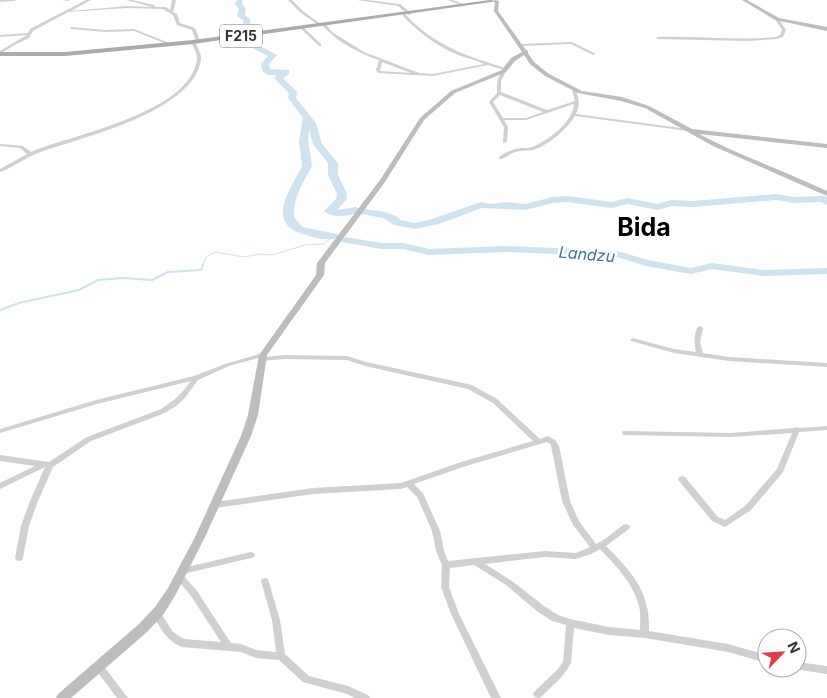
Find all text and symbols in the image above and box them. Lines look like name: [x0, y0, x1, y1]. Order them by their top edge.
road number: F215: [220, 24, 262, 48]
district label: Bida: [617, 212, 671, 242]
water label: Landzu: [558, 242, 616, 266]
north arrow: [757, 628, 807, 678]
text: N: [784, 639, 804, 656]

